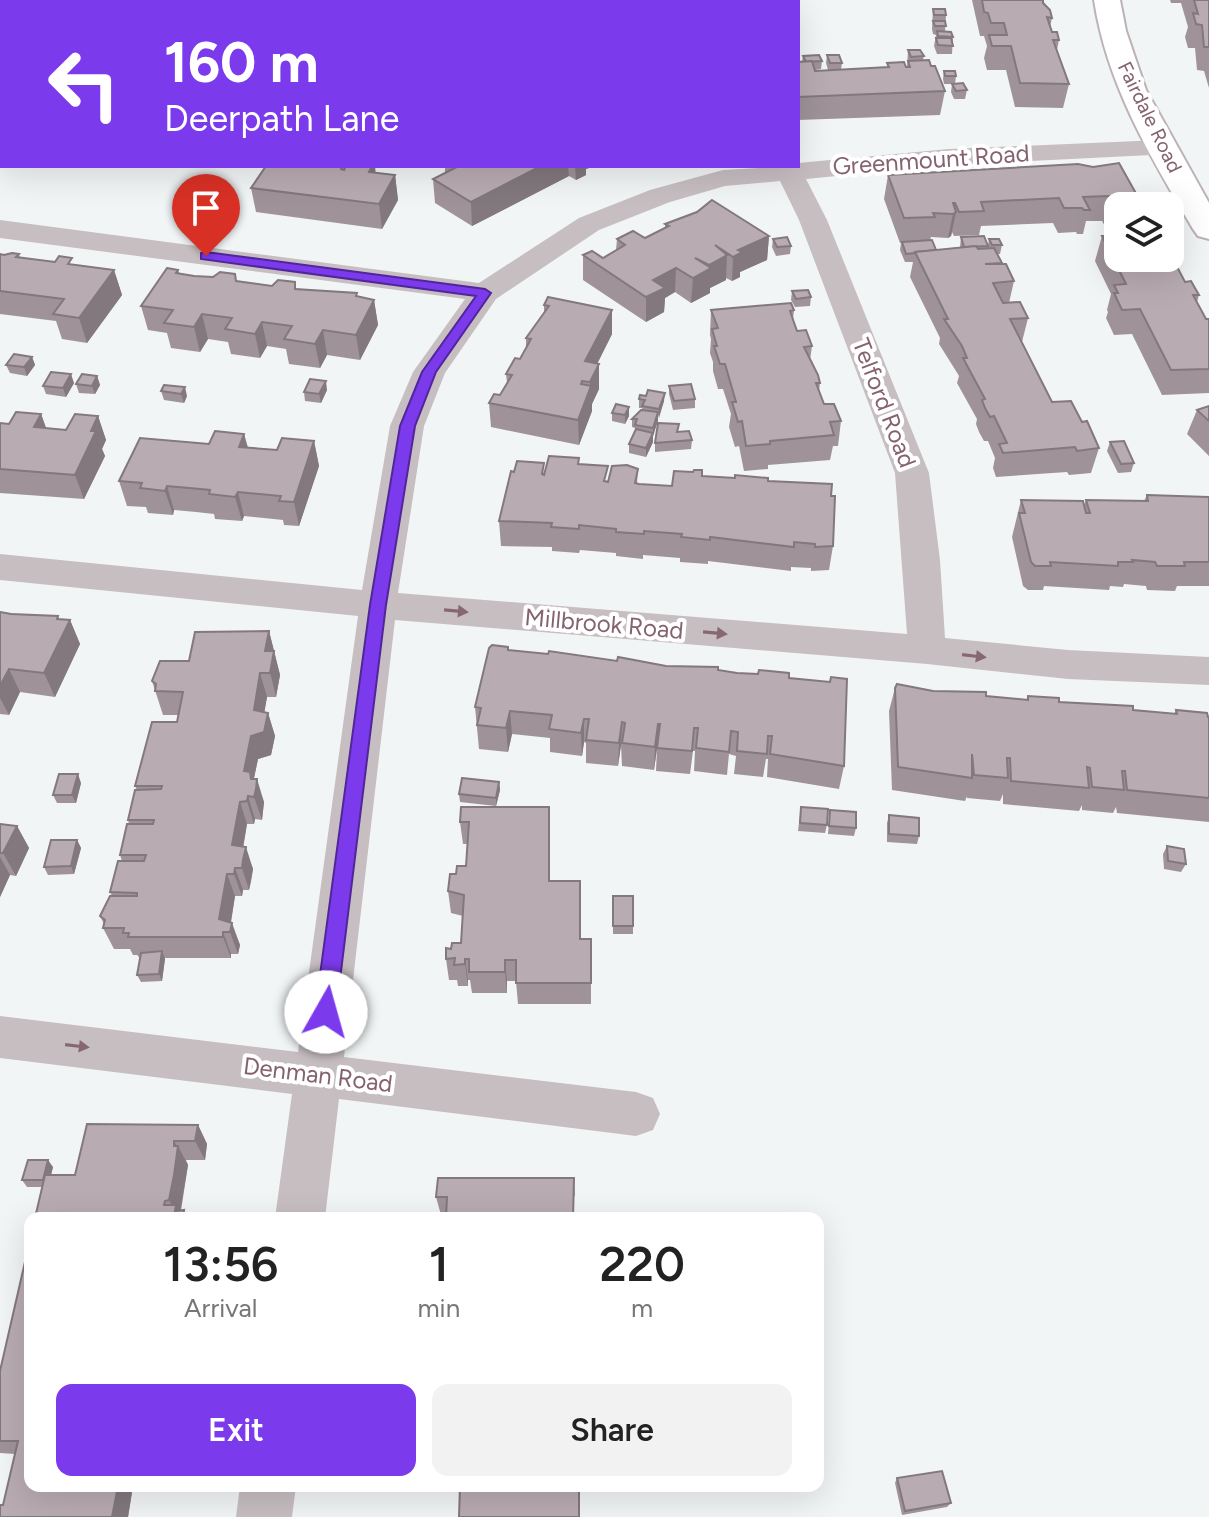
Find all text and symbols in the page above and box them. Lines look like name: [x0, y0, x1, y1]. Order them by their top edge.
text: 160 m: [164, 29, 319, 96]
icon: left: [32, 32, 136, 136]
street label: Fairdale Road: [1113, 58, 1187, 176]
text: Deerpath Lane: [164, 97, 399, 140]
street label: Greenmount Road: [832, 138, 1030, 181]
pin: [172, 174, 240, 256]
icon: arrive: [184, 186, 228, 230]
map controls: [1104, 192, 1184, 272]
button: layers: [1104, 192, 1184, 272]
street label: Telford Road: [847, 334, 922, 472]
street label: Millbrook Road: [523, 602, 685, 645]
one-way arrow: [444, 605, 469, 618]
one-way arrow: [703, 626, 728, 639]
one-way arrow: [962, 650, 987, 663]
position arrow: [284, 970, 368, 1054]
one-way arrow: [65, 1040, 90, 1053]
street label: Denman Road: [242, 1051, 394, 1098]
text: 13:56: [163, 1235, 278, 1293]
text: 1: [429, 1235, 449, 1293]
text: 220: [599, 1235, 685, 1293]
text: Arrival: [184, 1292, 257, 1324]
text: min: [417, 1292, 460, 1324]
text: m: [631, 1292, 653, 1324]
button: Exit: [56, 1384, 416, 1476]
button: Share: [432, 1384, 792, 1476]

